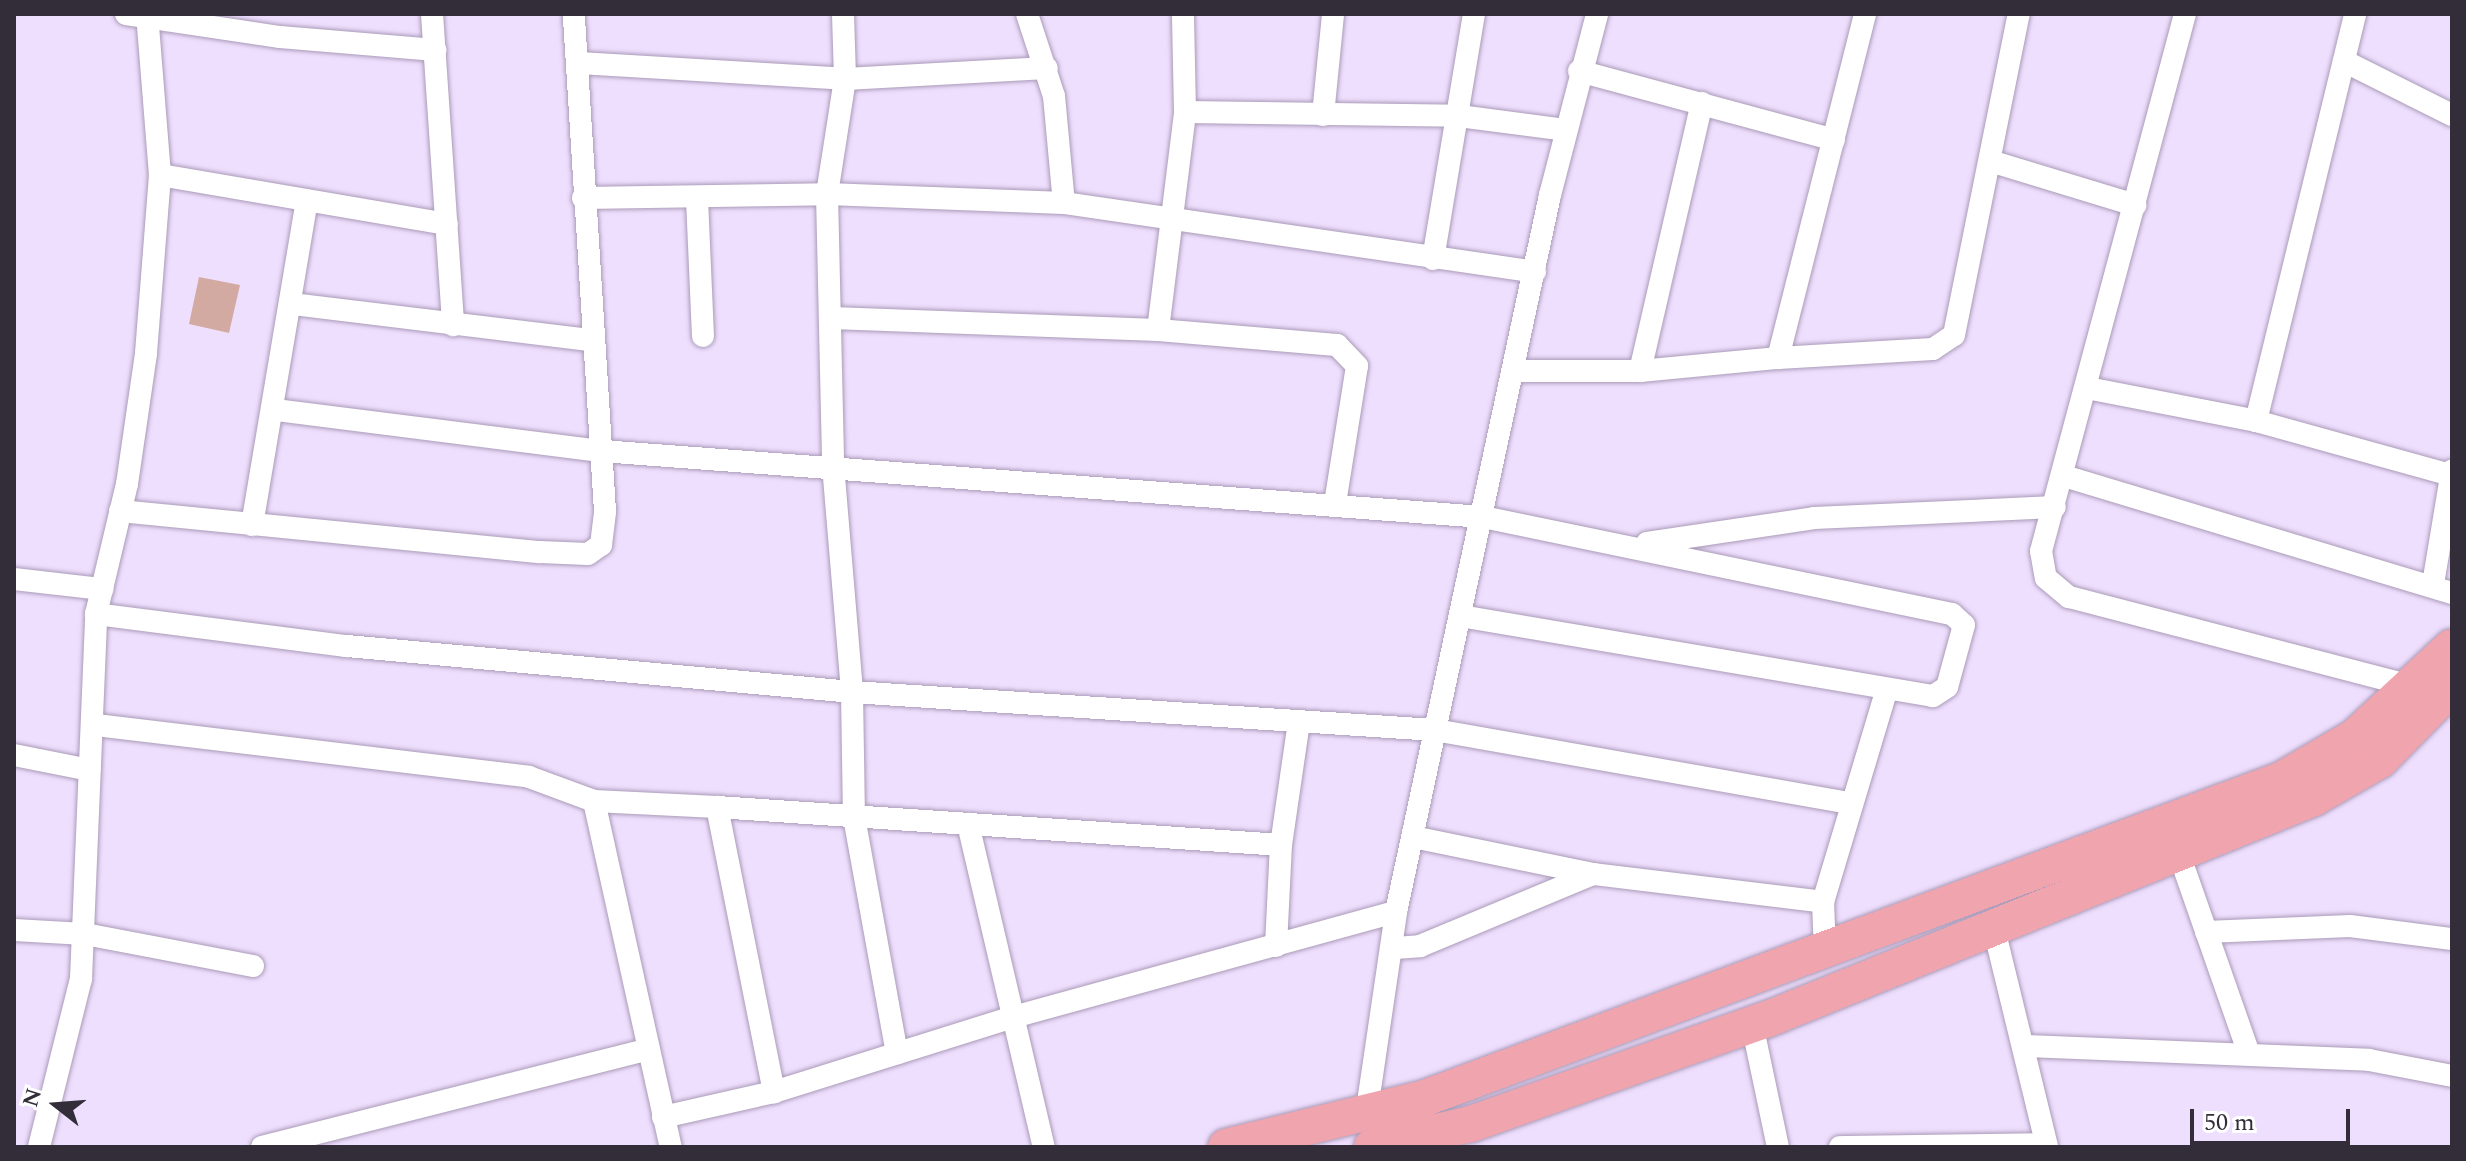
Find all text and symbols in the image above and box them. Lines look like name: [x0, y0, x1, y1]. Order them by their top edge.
north arrow: [16, 1065, 96, 1145]
text: N: [14, 1084, 51, 1111]
scale bar: [2194, 1093, 2354, 1143]
text: 50 m: [2204, 1105, 2255, 1141]

